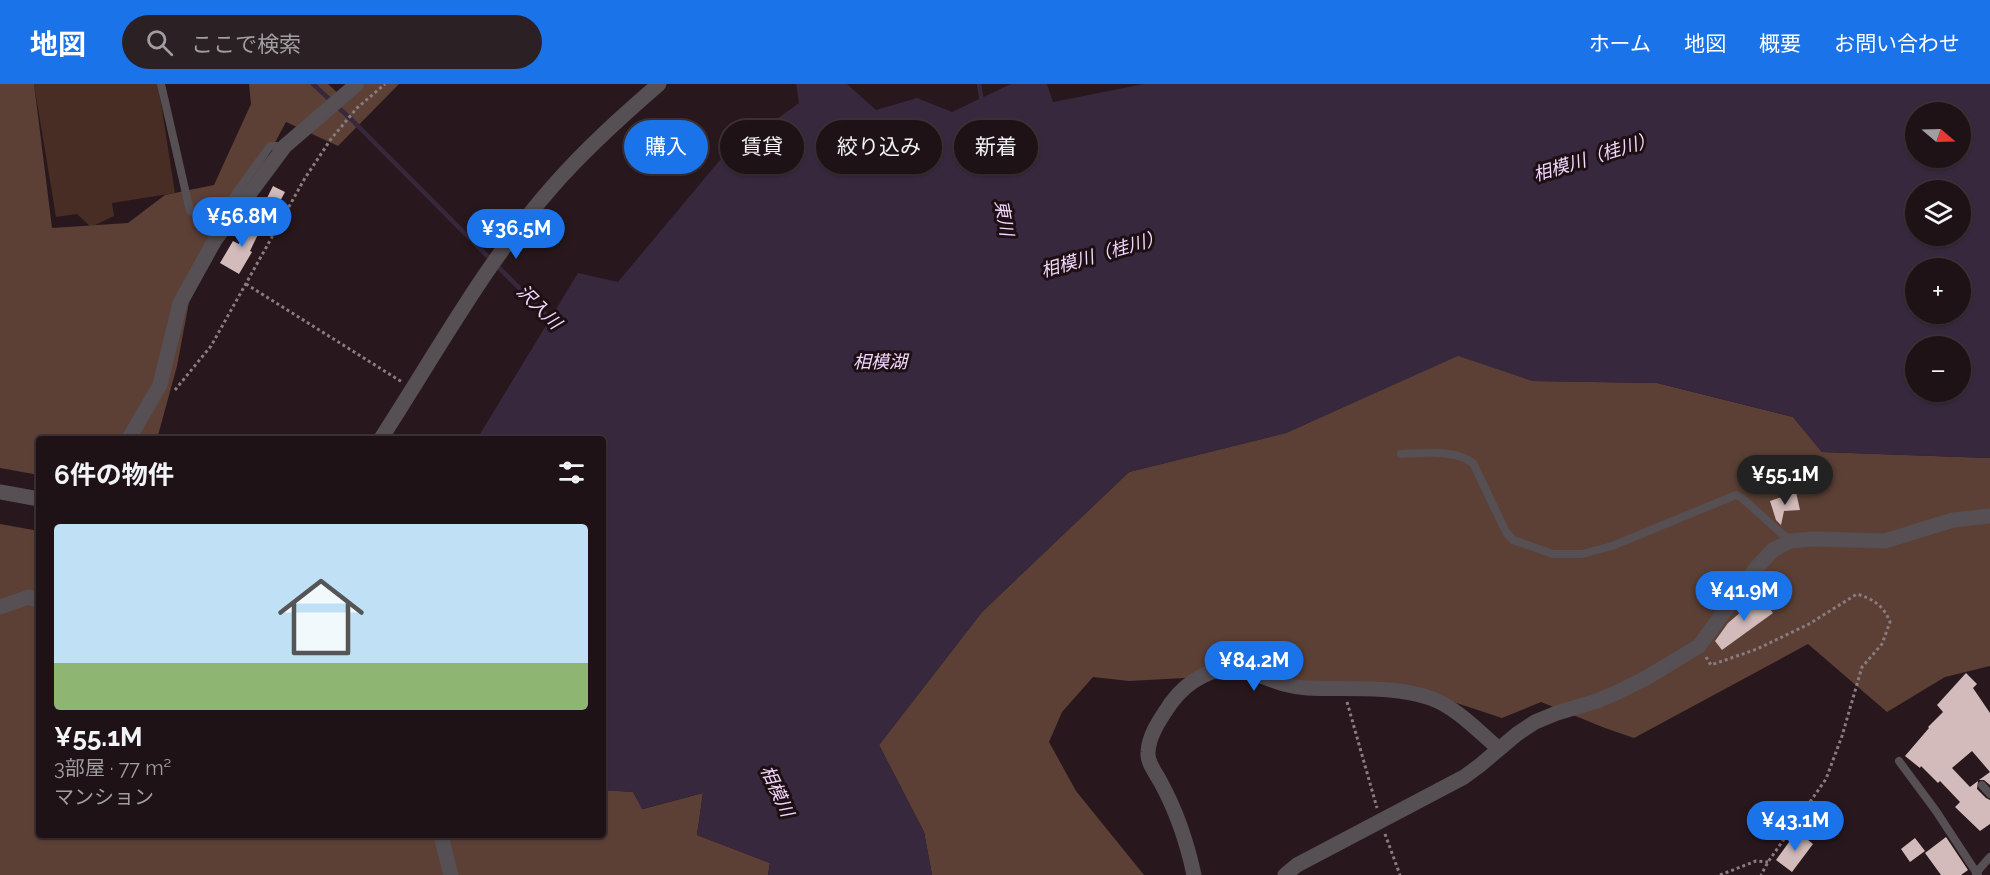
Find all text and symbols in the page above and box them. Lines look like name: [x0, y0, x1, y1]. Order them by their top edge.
search box: [122, 15, 542, 69]
icon: search: [143, 26, 176, 59]
text: 地図: [30, 28, 86, 61]
text: ここで検索: [191, 31, 301, 57]
text: ホーム: [1589, 31, 1651, 56]
text: 地図: [1684, 31, 1726, 56]
text: 概要: [1759, 31, 1801, 56]
text: お問い合わせ: [1834, 31, 1960, 56]
north arrow: [1905, 102, 1971, 168]
map controls: [1905, 102, 1971, 402]
chip: 購入: [624, 120, 708, 174]
chip: 賃貸: [720, 120, 804, 174]
chip: 絞り込み: [816, 120, 942, 174]
chip: 新着: [954, 120, 1038, 174]
water label: 相模川（桂川）: [1531, 128, 1657, 185]
button: layers: [1905, 180, 1971, 246]
pin: ¥56.8M: [193, 197, 291, 248]
water label: 東川: [991, 198, 1018, 239]
text: ¥56.8M: [206, 204, 278, 228]
pin: ¥36.5M: [467, 209, 565, 260]
text: ¥36.5M: [481, 216, 551, 240]
water label: 相模川（桂川）: [1038, 226, 1165, 281]
button: +: [1905, 258, 1971, 324]
water label: 沢入川: [513, 280, 567, 335]
button: −: [1905, 336, 1971, 402]
water label: 相模湖: [853, 351, 910, 372]
pin: ¥55.1M: [1736, 455, 1834, 506]
icon: filters: [555, 456, 588, 489]
text: 6件の物件: [54, 460, 174, 490]
text: ¥55.1M: [1751, 462, 1819, 486]
icon: home: [267, 563, 375, 671]
pin: ¥41.9M: [1695, 571, 1793, 622]
text: ¥41.9M: [1709, 578, 1779, 602]
pin: ¥84.2M: [1205, 641, 1303, 692]
text: ¥84.2M: [1219, 648, 1289, 672]
text: ¥55.1M: [54, 722, 143, 752]
text: 3部屋 · 77 m²: [54, 756, 171, 780]
water label: 相模川: [757, 762, 799, 822]
text: マンション: [54, 785, 154, 809]
pin: ¥43.1M: [1746, 801, 1844, 852]
text: ¥43.1M: [1761, 808, 1829, 832]

